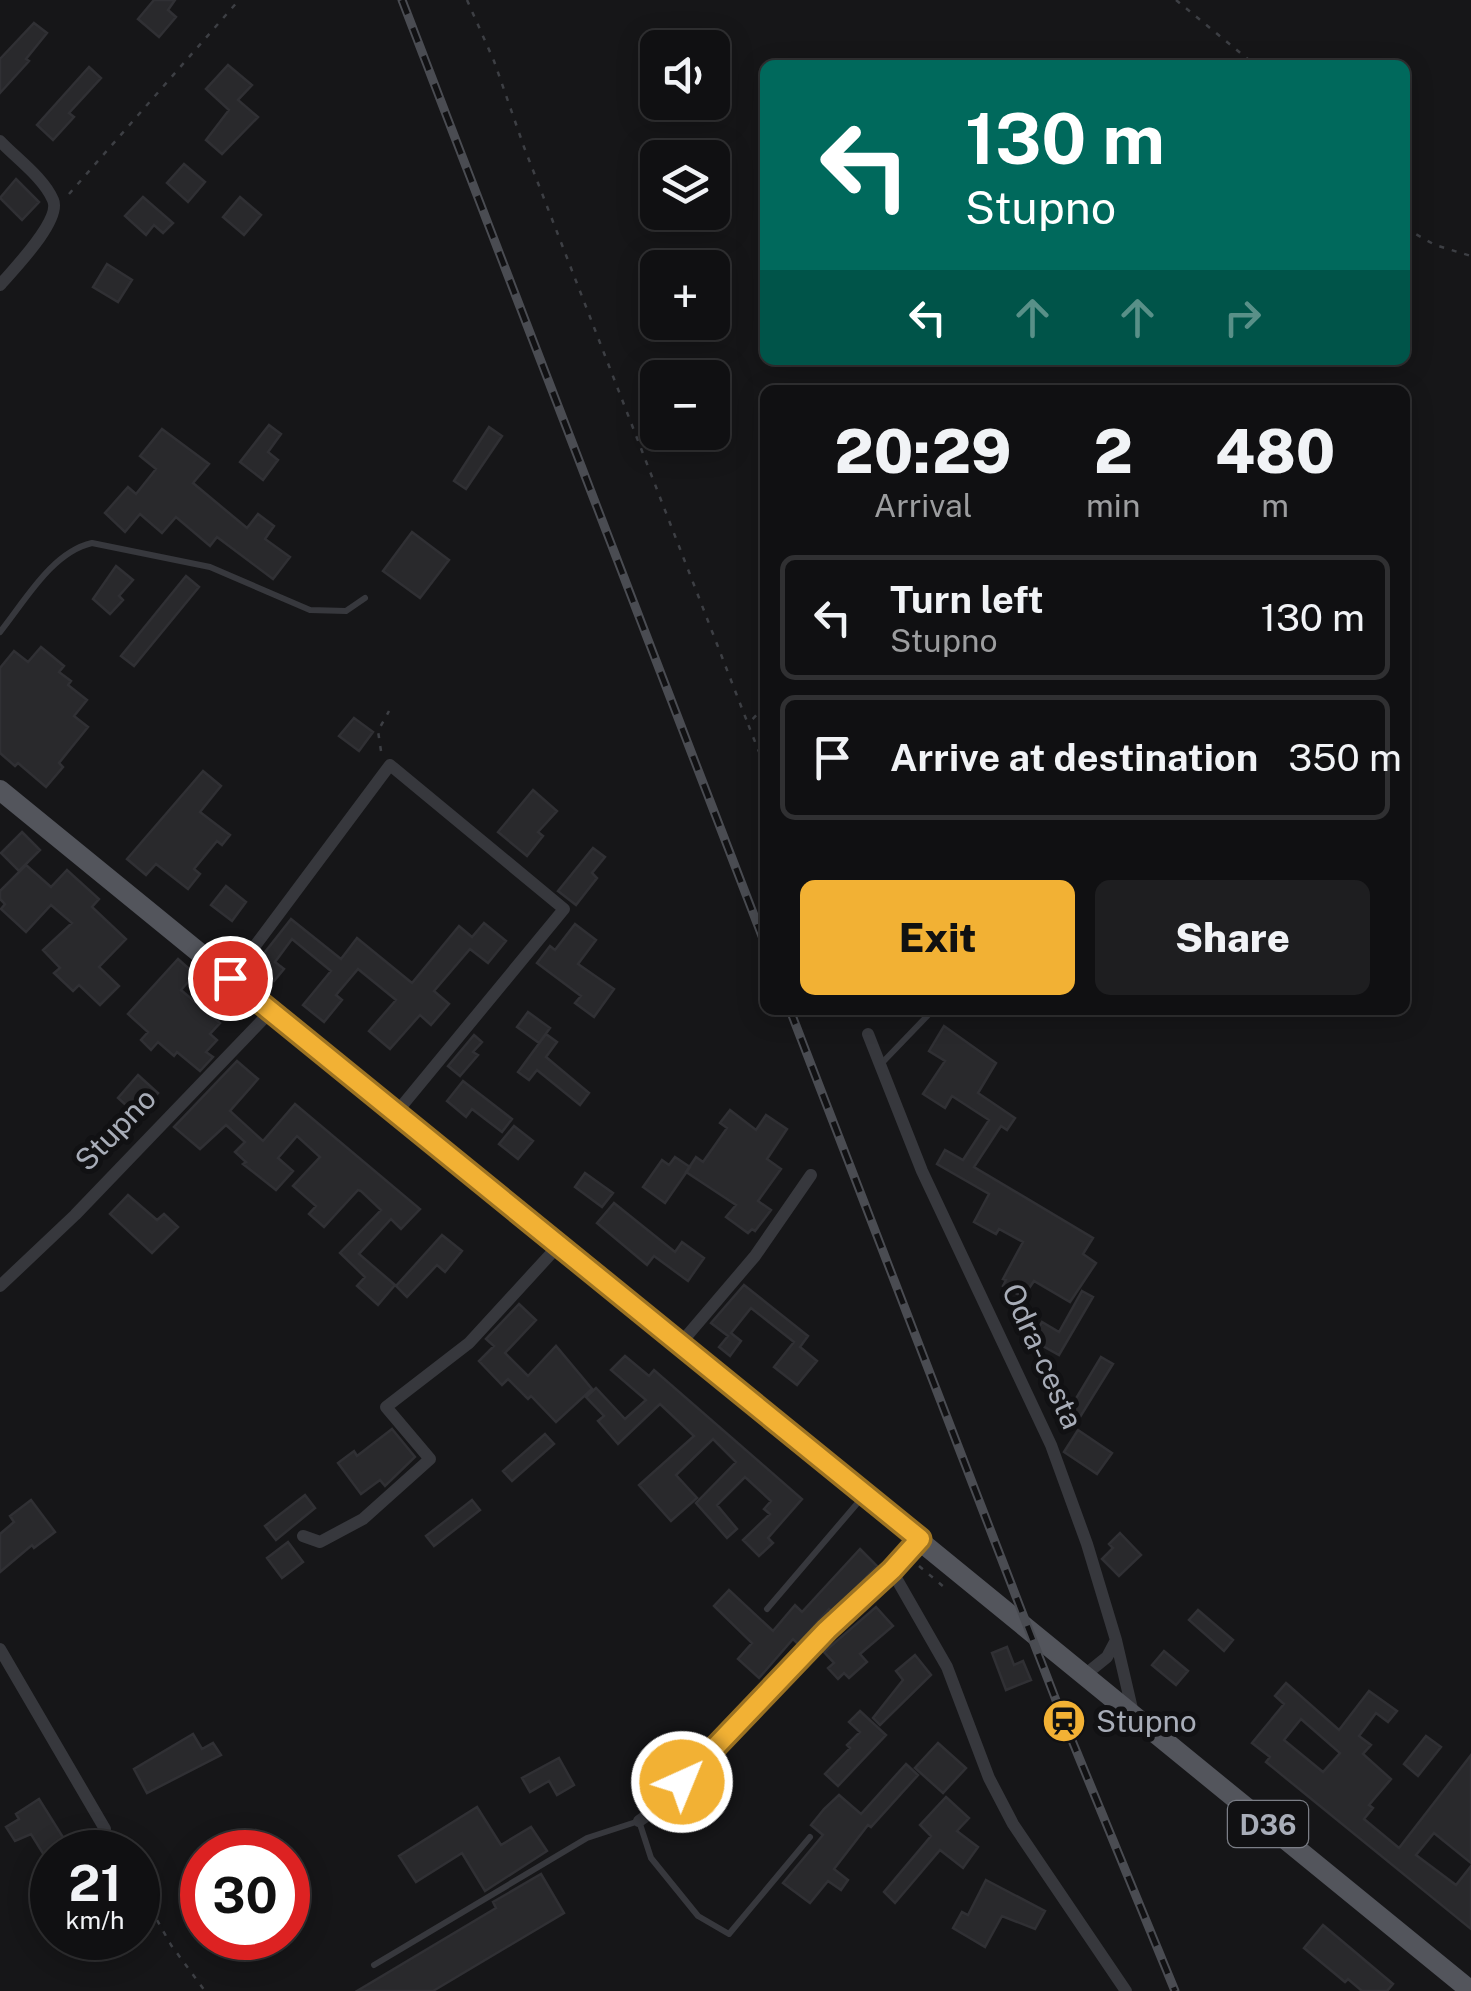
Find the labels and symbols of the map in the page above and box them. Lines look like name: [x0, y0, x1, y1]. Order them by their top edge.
pin: [188, 936, 273, 1021]
street label: Stupno: [67, 1080, 163, 1178]
street label: Odra-cesta: [995, 1278, 1091, 1434]
station icon: Stupno: [1041, 1698, 1087, 1744]
place label: Stupno: [1096, 1703, 1197, 1739]
position arrow: [630, 1730, 734, 1834]
road number: D36: [1228, 1801, 1308, 1847]
speed limit sign: 30: [180, 1830, 310, 1960]

